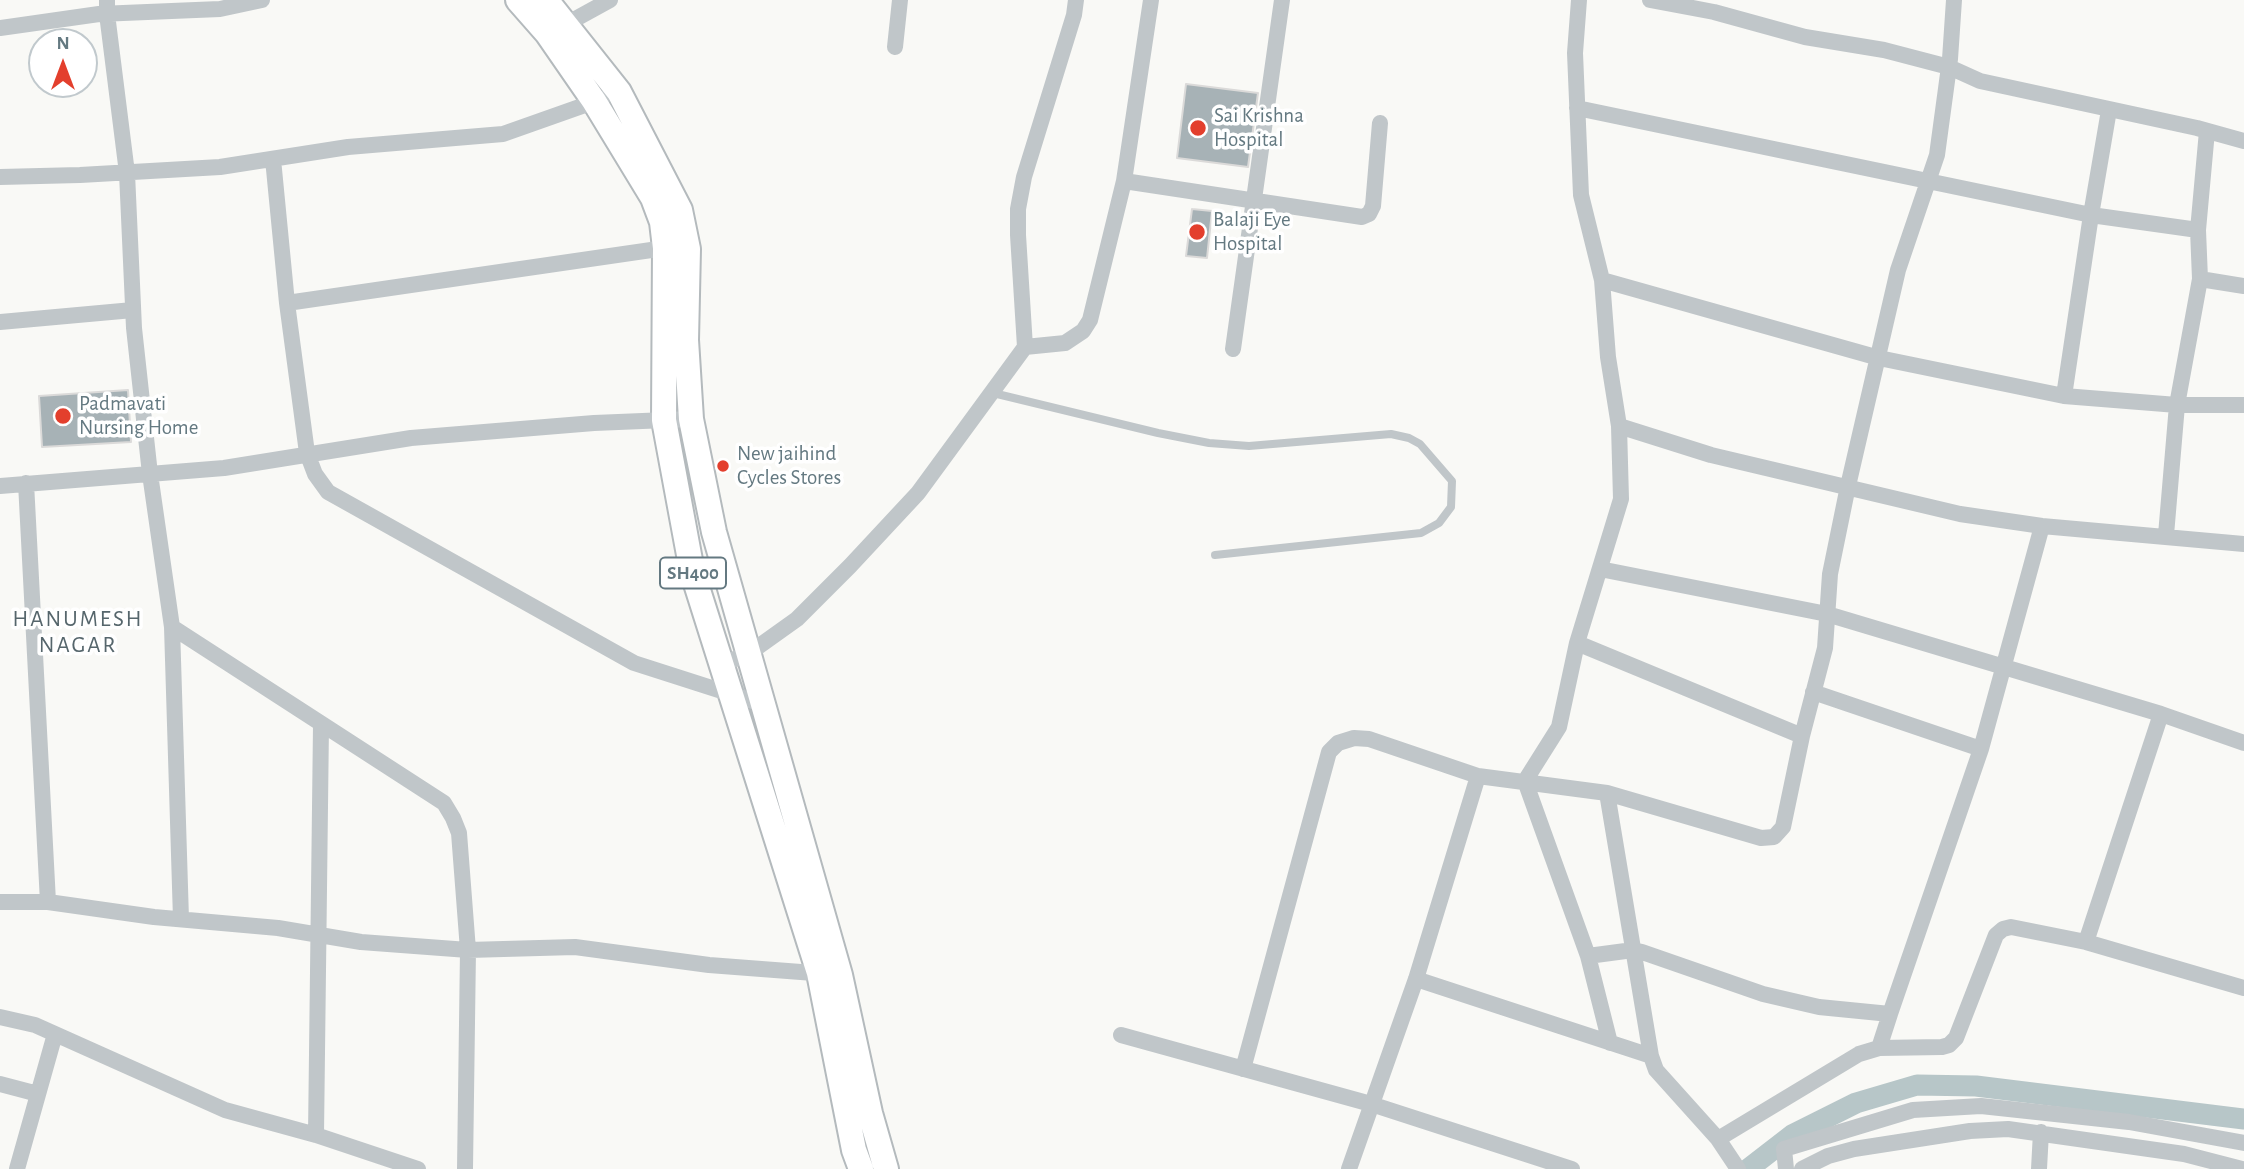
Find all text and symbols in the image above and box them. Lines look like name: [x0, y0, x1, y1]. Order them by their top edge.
north arrow: [28, 28, 98, 98]
text: N: [56, 34, 70, 53]
place label: Sai Krishna Hospital: [1214, 103, 1304, 153]
marker: Sai Krishna Hospital: [1188, 118, 1208, 138]
place label: Balaji Eye Hospital: [1213, 207, 1291, 257]
marker: Balaji Eye Hospital: [1187, 222, 1207, 242]
place label: Padmavati Nursing Home: [79, 391, 198, 441]
marker: Padmavati Nursing Home: [53, 406, 73, 426]
place label: New jaihind Cycles Stores: [737, 441, 841, 491]
marker: New jaihind Cycles Stores: [715, 458, 731, 474]
road number: SH400: [660, 558, 726, 588]
district label: HANUMESH NAGAR: [14, 605, 142, 659]

